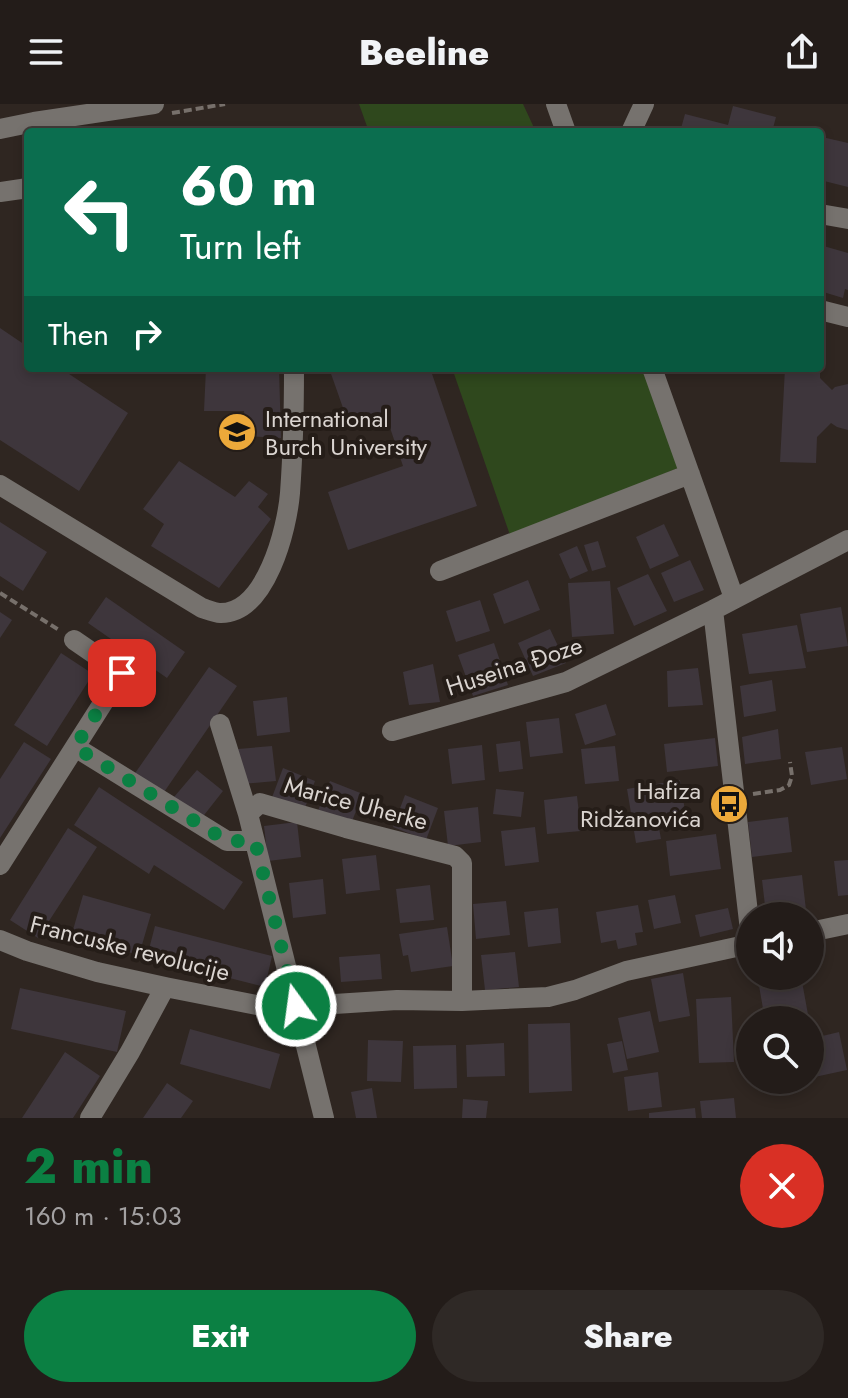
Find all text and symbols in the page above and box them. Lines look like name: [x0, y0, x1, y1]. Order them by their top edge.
text: Beeline: [359, 26, 489, 78]
icon: menu: [24, 30, 68, 74]
icon: share: [780, 30, 824, 74]
text: 60 m: [180, 145, 317, 226]
icon: left: [48, 160, 152, 264]
text: Turn left: [180, 220, 301, 272]
icon: right: [125, 312, 169, 356]
text: Then: [48, 313, 109, 356]
place label: International Burch University: [265, 401, 427, 464]
school or university icon: International Burch University: [216, 411, 258, 453]
street label: Huseina Đoze: [441, 627, 587, 705]
pin: [88, 639, 156, 707]
icon: arrive: [100, 651, 144, 695]
street label: Marice Uherke: [280, 767, 432, 839]
place label: Hafiza Ridžanovića: [580, 773, 701, 836]
bus stop icon: Hafiza Ridžanovića: [708, 783, 750, 825]
map controls: [736, 902, 824, 1094]
button: sound: [736, 902, 824, 990]
street label: Francuske revolucije: [26, 906, 234, 990]
position arrow: [254, 964, 338, 1048]
button: search: [736, 1006, 824, 1094]
text: 2 min: [24, 1132, 153, 1201]
button: close: [740, 1144, 824, 1228]
text: 160 m · 15:03: [24, 1197, 182, 1235]
button: Exit: [24, 1290, 416, 1382]
button: Share: [432, 1290, 824, 1382]

